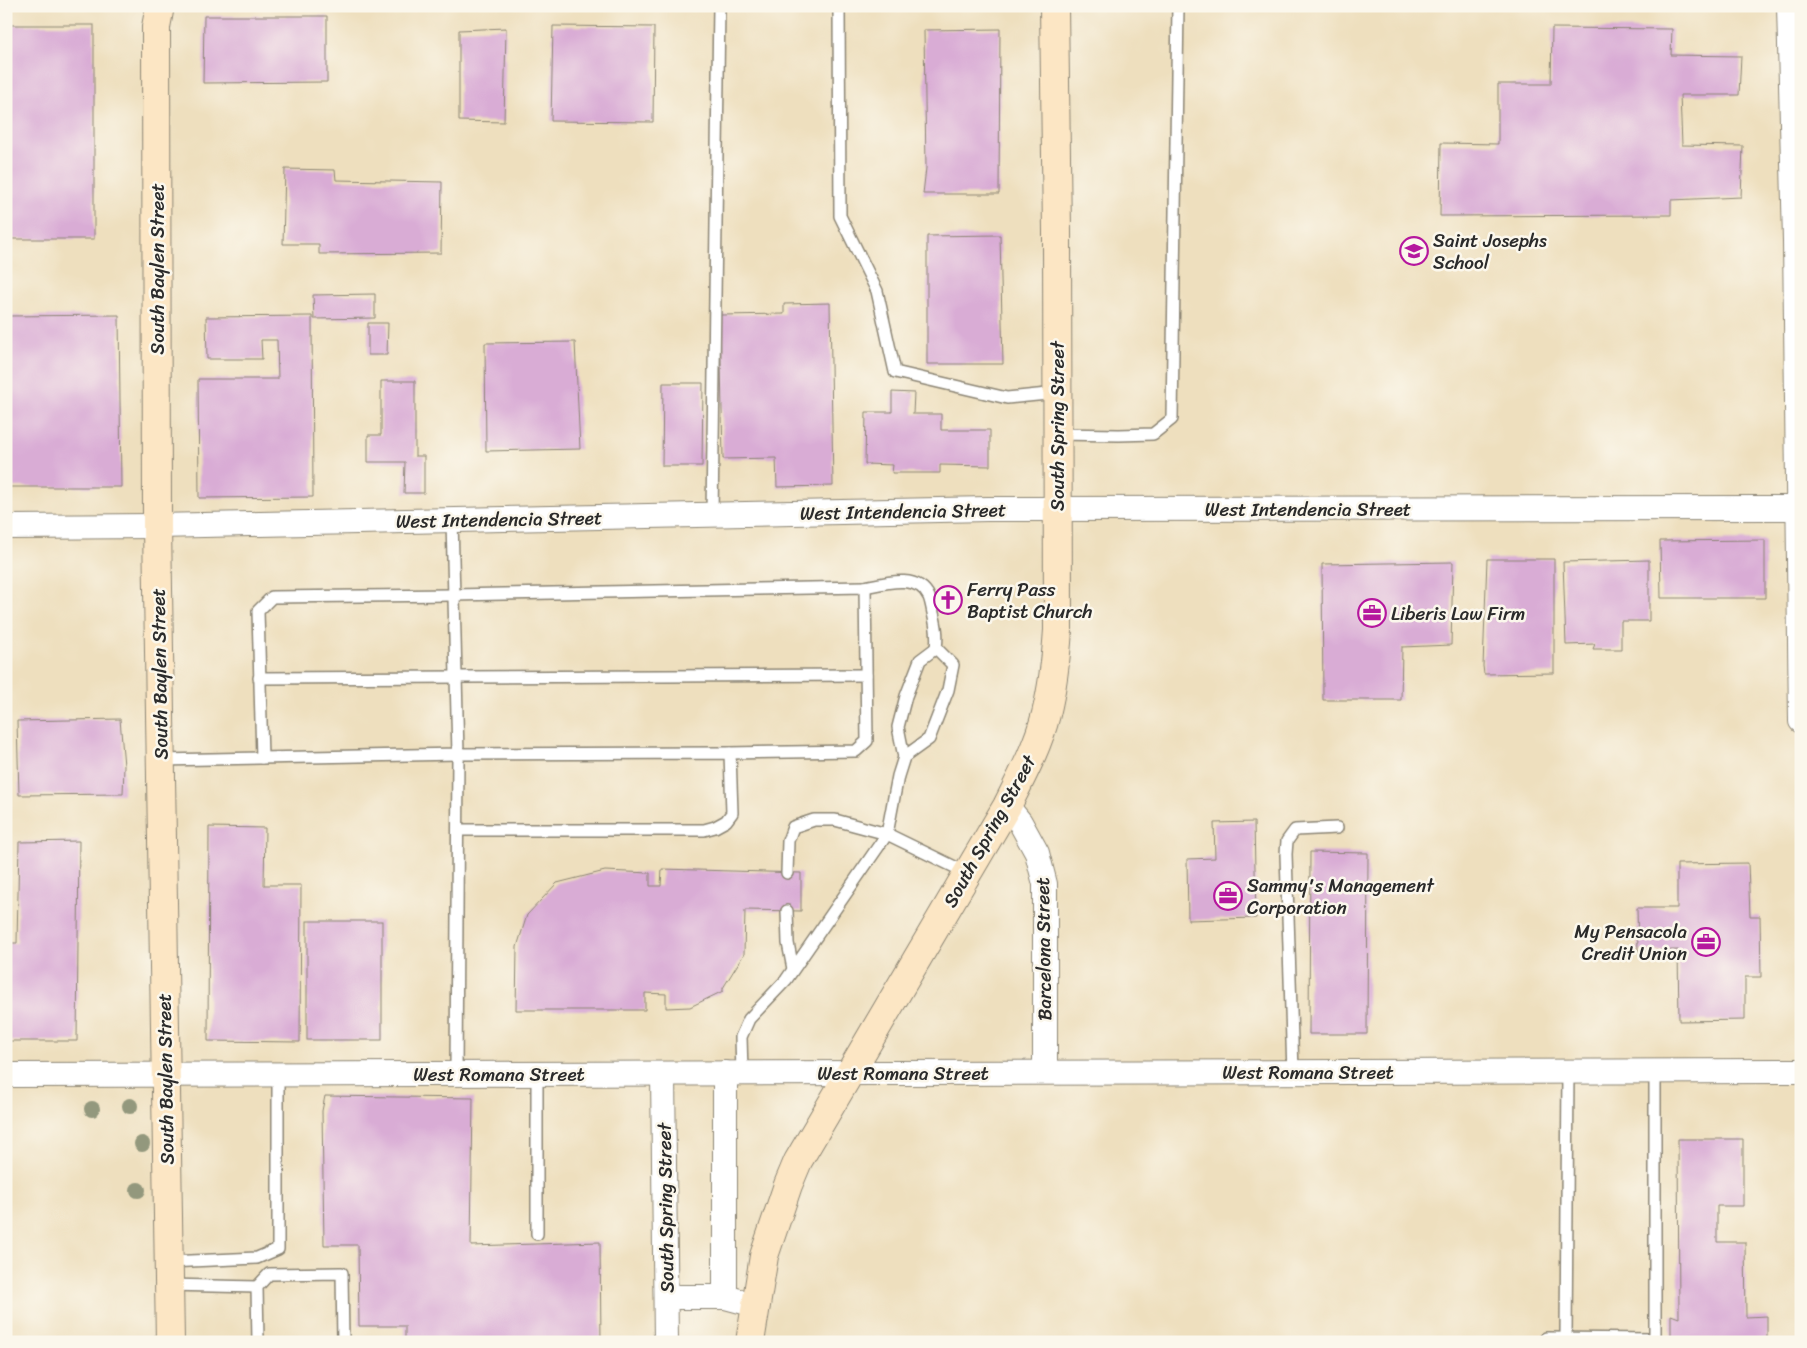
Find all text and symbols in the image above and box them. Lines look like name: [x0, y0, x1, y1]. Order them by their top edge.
street label: South Baylen Street: [141, 183, 174, 355]
place label: Saint Josephs School: [1433, 224, 1547, 279]
school or university icon: Saint Josephs School: [1399, 236, 1429, 266]
street label: South Spring Street: [1041, 340, 1074, 511]
street label: West Intendencia Street: [800, 493, 1006, 530]
street label: West Intendencia Street: [1205, 493, 1411, 526]
street label: West Intendencia Street: [396, 501, 602, 538]
place label: Ferry Pass Baptist Church: [967, 573, 1092, 628]
church icon: Ferry Pass Baptist Church: [933, 585, 963, 615]
street label: South Baylen Street: [142, 588, 177, 760]
place label: Liberis Law Firm: [1391, 597, 1525, 630]
office icon: Liberis Law Firm: [1357, 598, 1387, 628]
street label: South Spring Street: [934, 748, 1046, 914]
place label: Sammy's Management Corporation: [1247, 869, 1435, 924]
street label: Barcelona Street: [1026, 877, 1061, 1021]
office icon: Sammy's Management Corporation: [1213, 881, 1243, 911]
place label: My Pensacola Credit Union: [1574, 915, 1687, 970]
office icon: My Pensacola Credit Union: [1691, 927, 1721, 957]
street label: South Baylen Street: [148, 993, 183, 1165]
street label: West Romana Street: [1222, 1056, 1394, 1089]
street label: West Romana Street: [817, 1057, 989, 1090]
street label: West Romana Street: [413, 1058, 585, 1091]
street label: South Spring Street: [647, 1121, 683, 1293]

